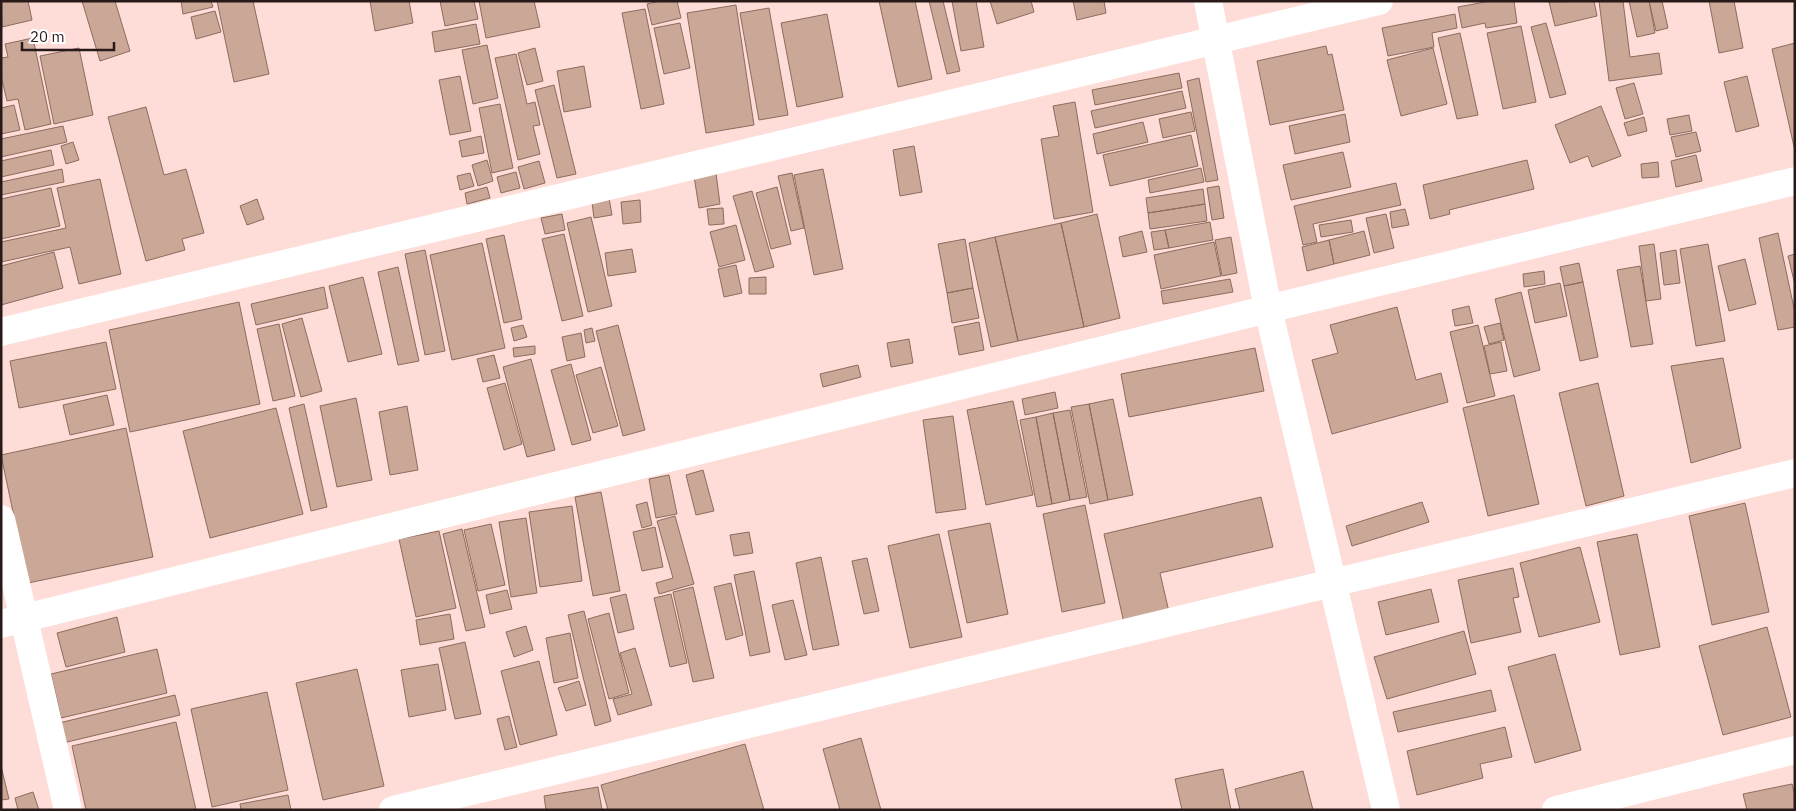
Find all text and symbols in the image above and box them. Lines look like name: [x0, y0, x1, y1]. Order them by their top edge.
scale bar: [22, 20, 115, 52]
text: 20 m: [30, 27, 65, 46]

